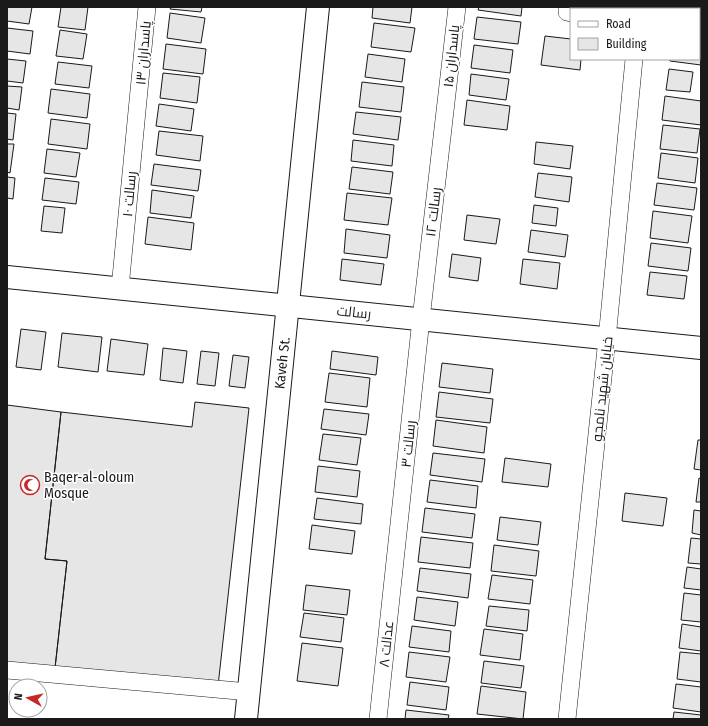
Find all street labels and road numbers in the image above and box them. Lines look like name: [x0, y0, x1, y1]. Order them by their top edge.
street label: پاسداران ۱۳: [132, 20, 156, 86]
street label: پاسداران ۱۵: [440, 24, 464, 88]
street label: رسالت ۱۰: [119, 170, 140, 218]
street label: رسالت ۱۲: [422, 186, 445, 238]
street label: رسالت: [336, 302, 372, 323]
street label: Kaveh St.: [271, 336, 294, 390]
street label: خیابان شهید نامجو: [589, 336, 616, 442]
street label: رسالت ۳: [398, 420, 419, 469]
street label: عدالت ۸: [376, 620, 397, 668]

